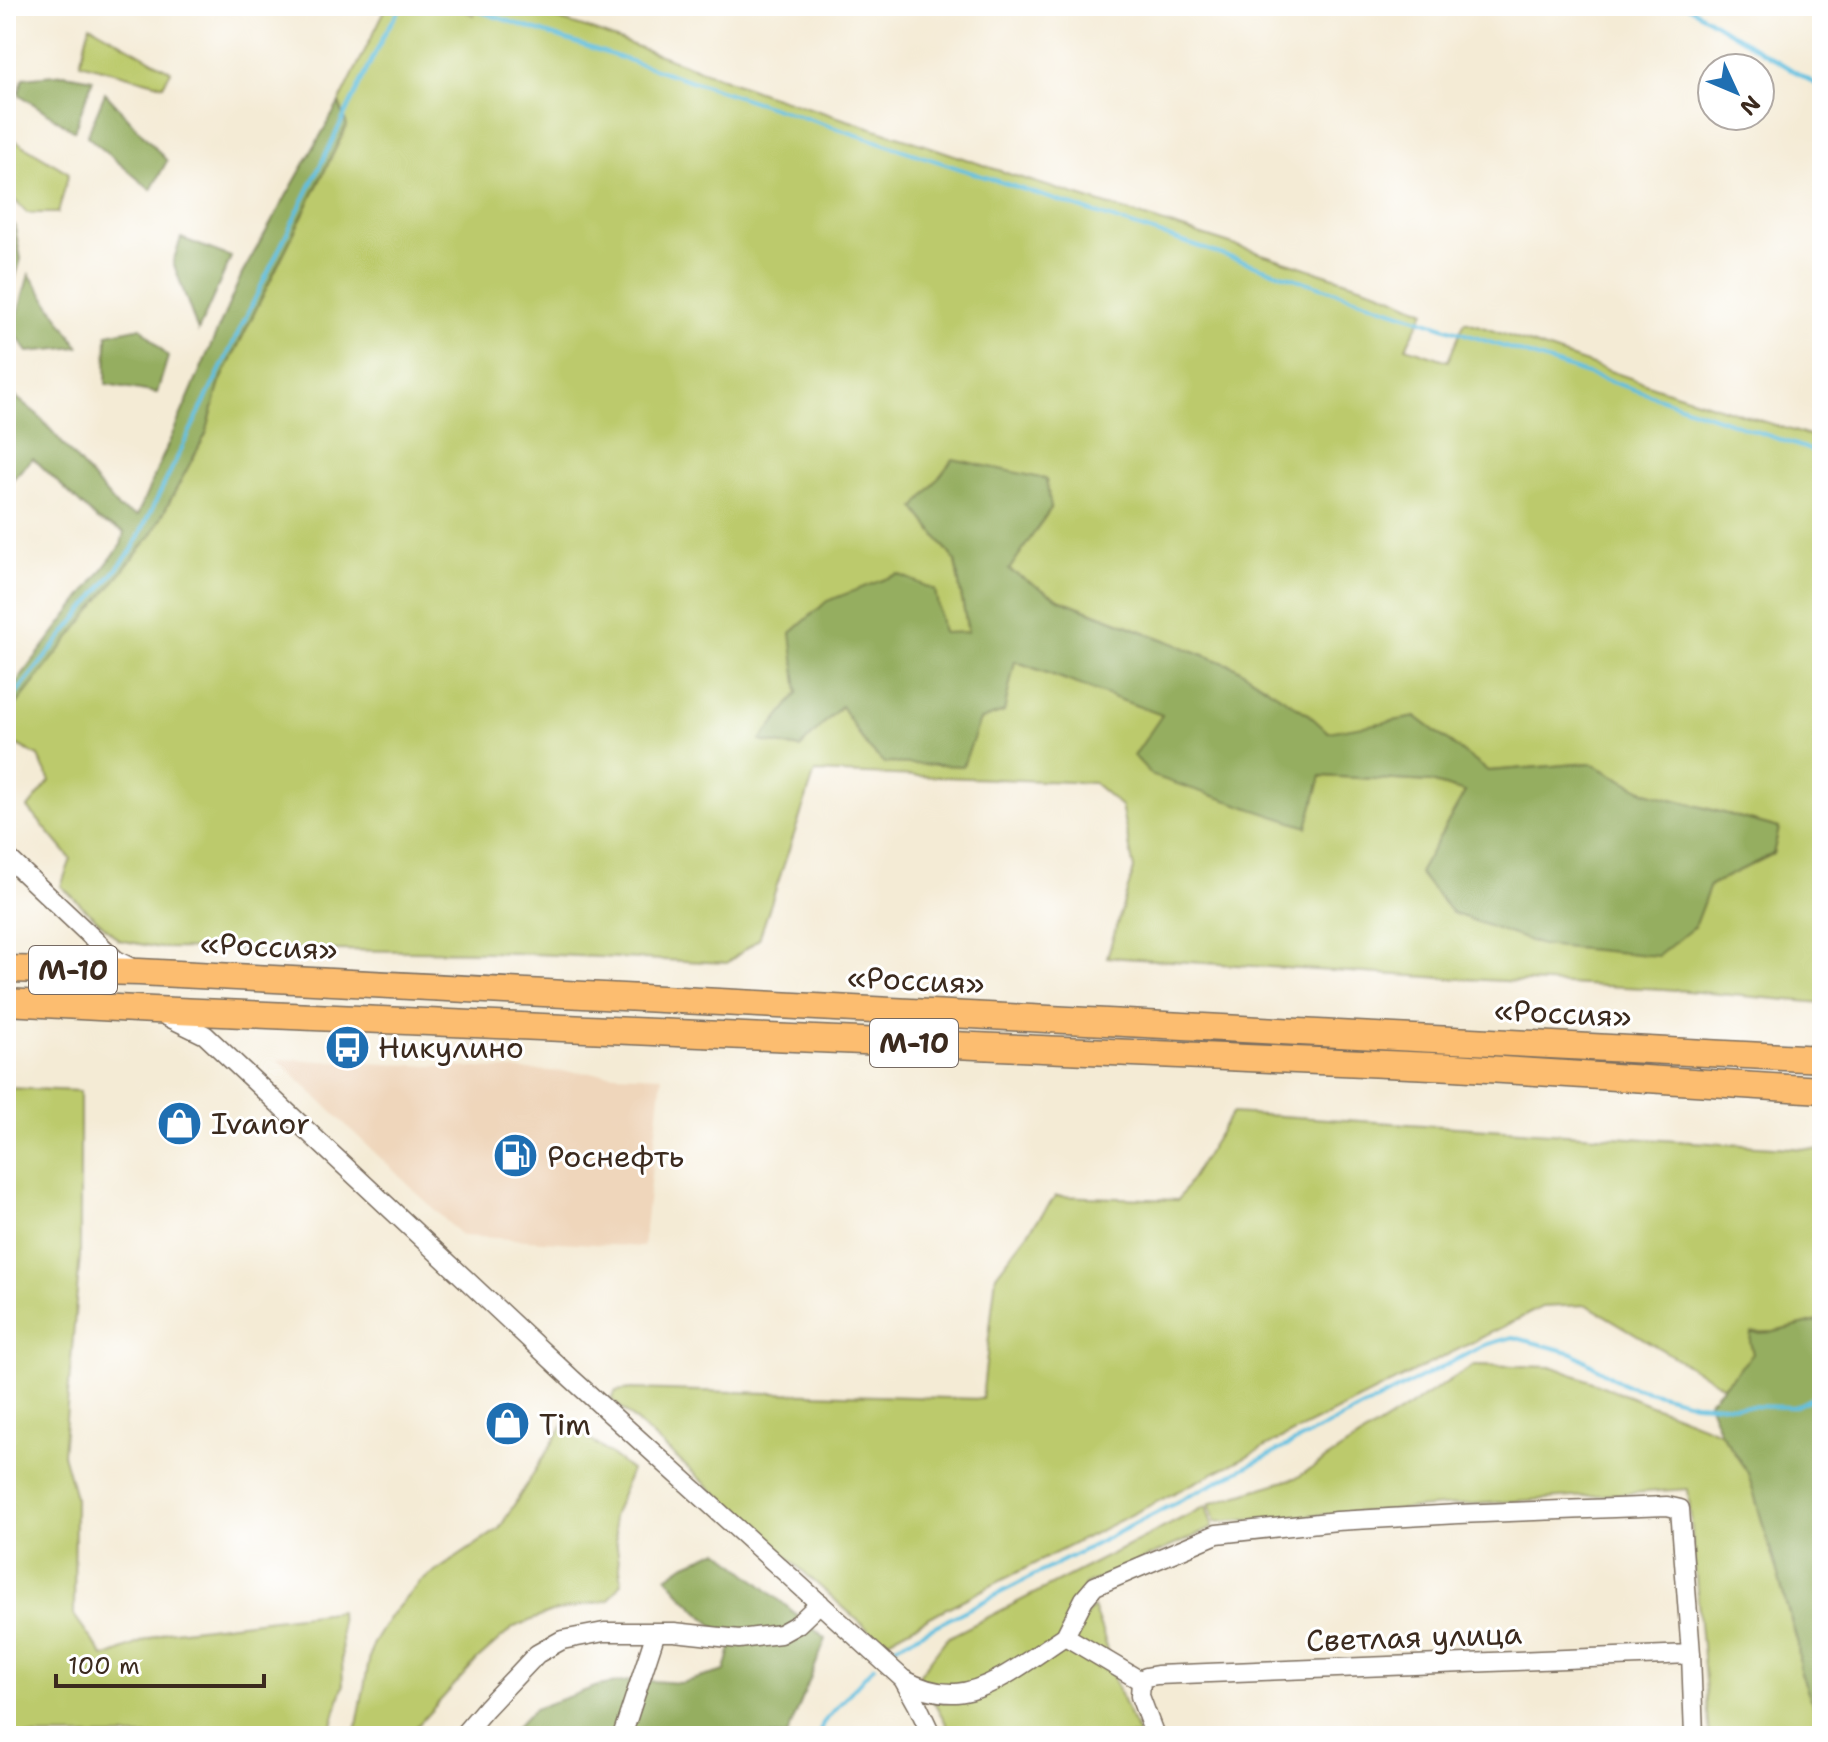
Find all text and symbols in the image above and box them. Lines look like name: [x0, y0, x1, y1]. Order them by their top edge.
north arrow: [1696, 52, 1776, 132]
text: N: [1734, 89, 1767, 122]
street label: «Россия»: [199, 922, 339, 970]
road number: М-10: [29, 946, 117, 994]
street label: «Россия»: [846, 956, 986, 1004]
street label: «Россия»: [1493, 989, 1633, 1037]
road number: М-10: [870, 1019, 958, 1067]
bus stop icon: Никулино: [323, 1023, 371, 1071]
place label: Никулино: [378, 1027, 524, 1068]
shop icon: Ivanor: [156, 1099, 204, 1147]
place label: Ivanor: [211, 1103, 310, 1144]
fuel station icon: Роснефть: [492, 1132, 540, 1180]
place label: Роснефть: [547, 1136, 684, 1177]
shop icon: Tim: [484, 1400, 532, 1448]
place label: Tim: [539, 1404, 591, 1445]
street label: Светлая улица: [1305, 1613, 1523, 1661]
scale bar: [56, 1638, 264, 1688]
text: 100 m: [68, 1650, 140, 1682]

